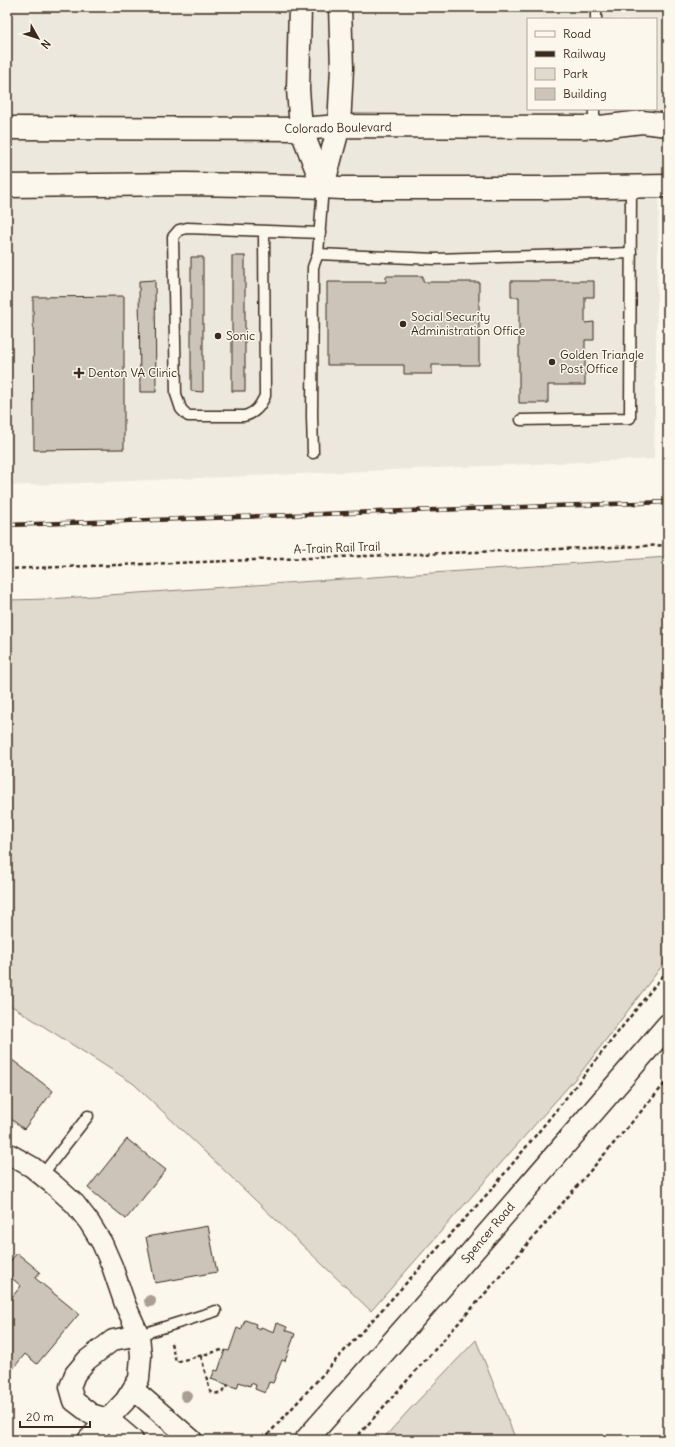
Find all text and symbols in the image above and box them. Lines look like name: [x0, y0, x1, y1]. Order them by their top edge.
north arrow: [18, 18, 58, 58]
legend: [527, 18, 657, 110]
text: Road: [563, 26, 591, 41]
text: N: [38, 37, 54, 52]
text: Railway: [563, 46, 606, 61]
text: Park: [563, 66, 588, 81]
text: Building: [563, 86, 607, 101]
street label: Colorado Boulevard: [284, 119, 392, 136]
place label: Social Security Administration Office: [411, 309, 525, 338]
marker: Social Security Administration Office: [398, 319, 408, 329]
place label: Sonic: [226, 328, 255, 343]
marker: Sonic: [213, 331, 223, 341]
place label: Golden Triangle Post Office: [560, 347, 644, 376]
marker: Golden Triangle Post Office: [547, 357, 557, 367]
place label: Denton VA Clinic: [88, 365, 177, 380]
marker: Denton VA Clinic: [73, 367, 85, 379]
street label: A-Train Rail Trail: [293, 538, 381, 557]
street label: Spencer Road: [458, 1199, 518, 1266]
scale bar: [20, 1403, 90, 1429]
text: 20 m: [26, 1409, 54, 1424]

